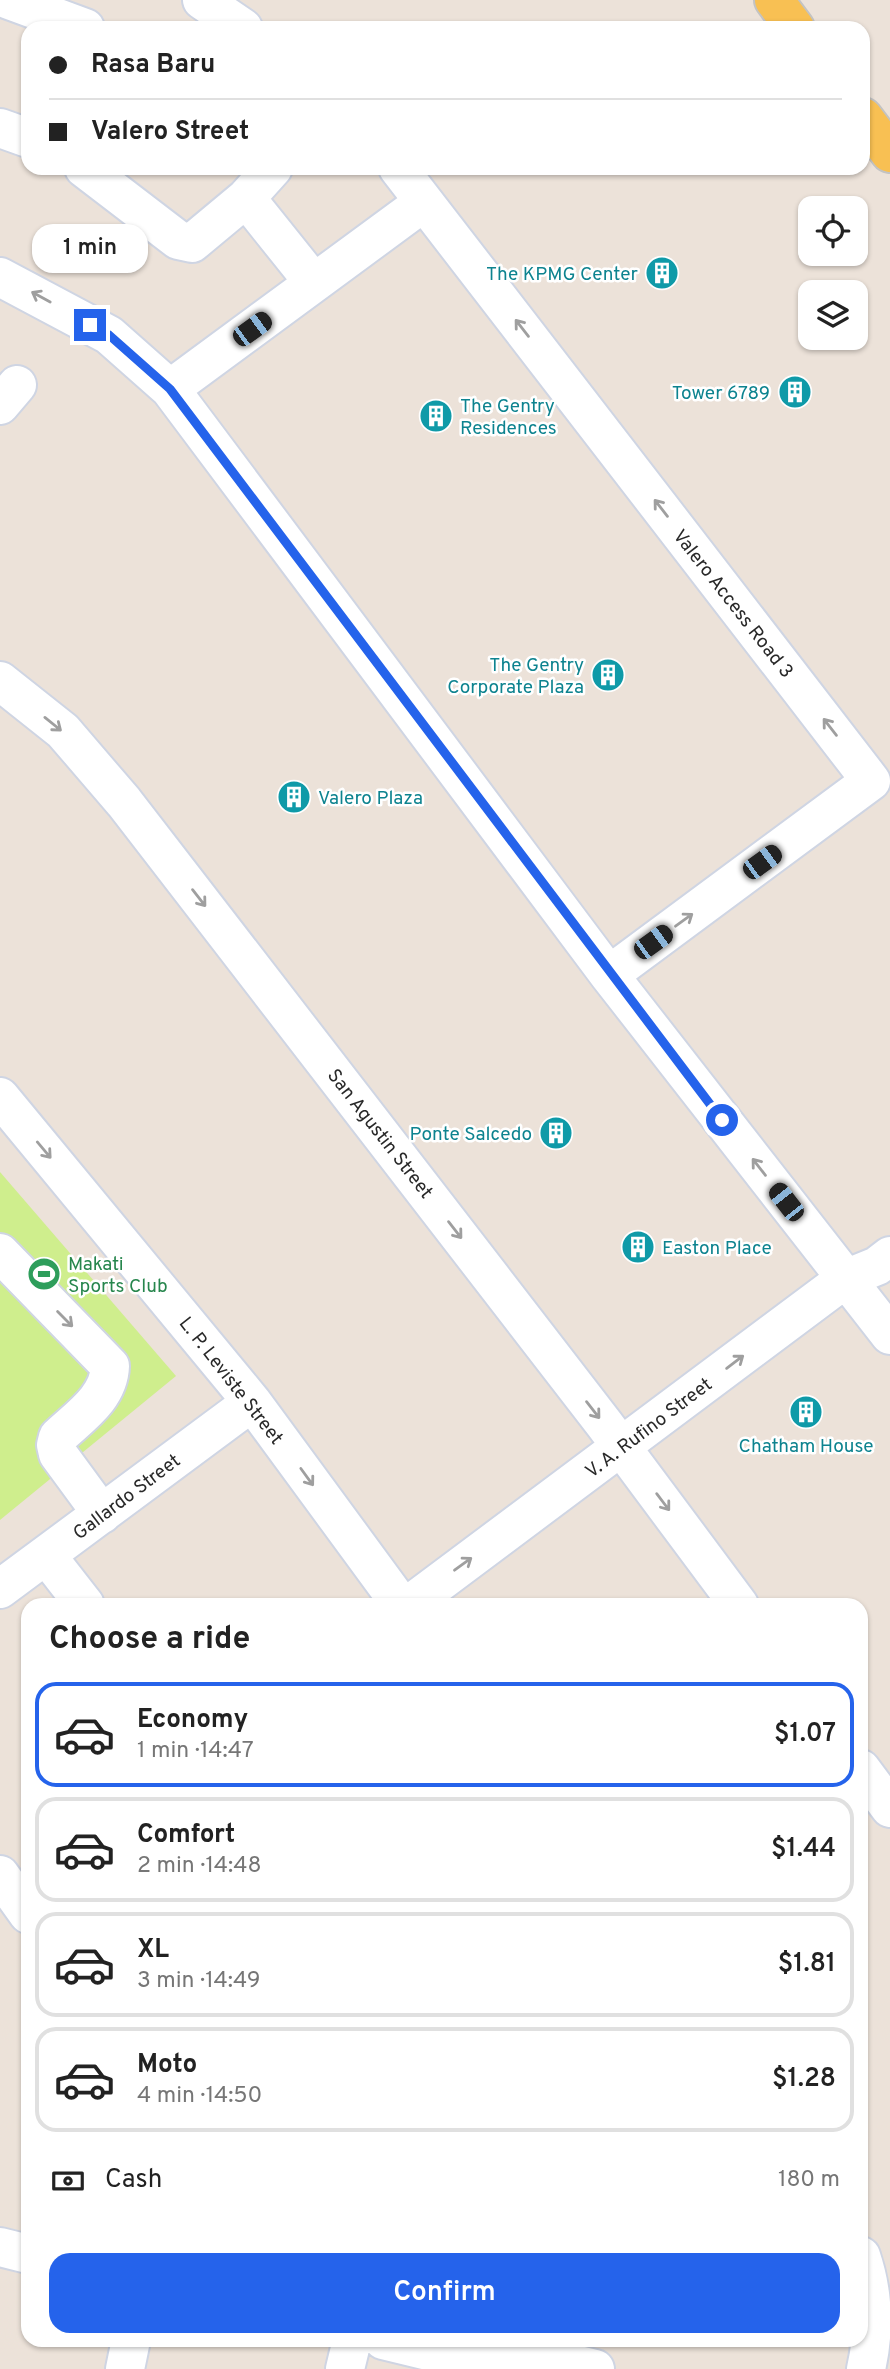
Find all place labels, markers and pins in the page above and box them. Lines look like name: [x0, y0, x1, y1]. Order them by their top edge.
building icon: The KPMG Center: [643, 254, 681, 292]
place label: The KPMG Center: [486, 263, 639, 287]
building icon: Tower 6789: [776, 373, 814, 411]
place label: Tower 6789: [672, 382, 770, 406]
place label: The Gentry Residences: [460, 395, 557, 441]
building icon: The Gentry Residences: [417, 397, 455, 435]
place label: The Gentry Corporate Plaza: [447, 654, 584, 700]
building icon: The Gentry Corporate Plaza: [589, 656, 627, 694]
building icon: Valero Plaza: [275, 778, 313, 816]
place label: Valero Plaza: [318, 787, 423, 811]
building icon: Ponte Salcedo: [537, 1114, 575, 1152]
place label: Ponte Salcedo: [410, 1123, 532, 1147]
building icon: Easton Place: [619, 1228, 657, 1266]
place label: Easton Place: [662, 1237, 772, 1261]
place label: Makati Sports Club: [68, 1253, 168, 1299]
sports icon: Makati Sports Club: [25, 1255, 63, 1293]
building icon: Chatham House: [787, 1393, 825, 1431]
place label: Chatham House: [739, 1435, 873, 1459]

